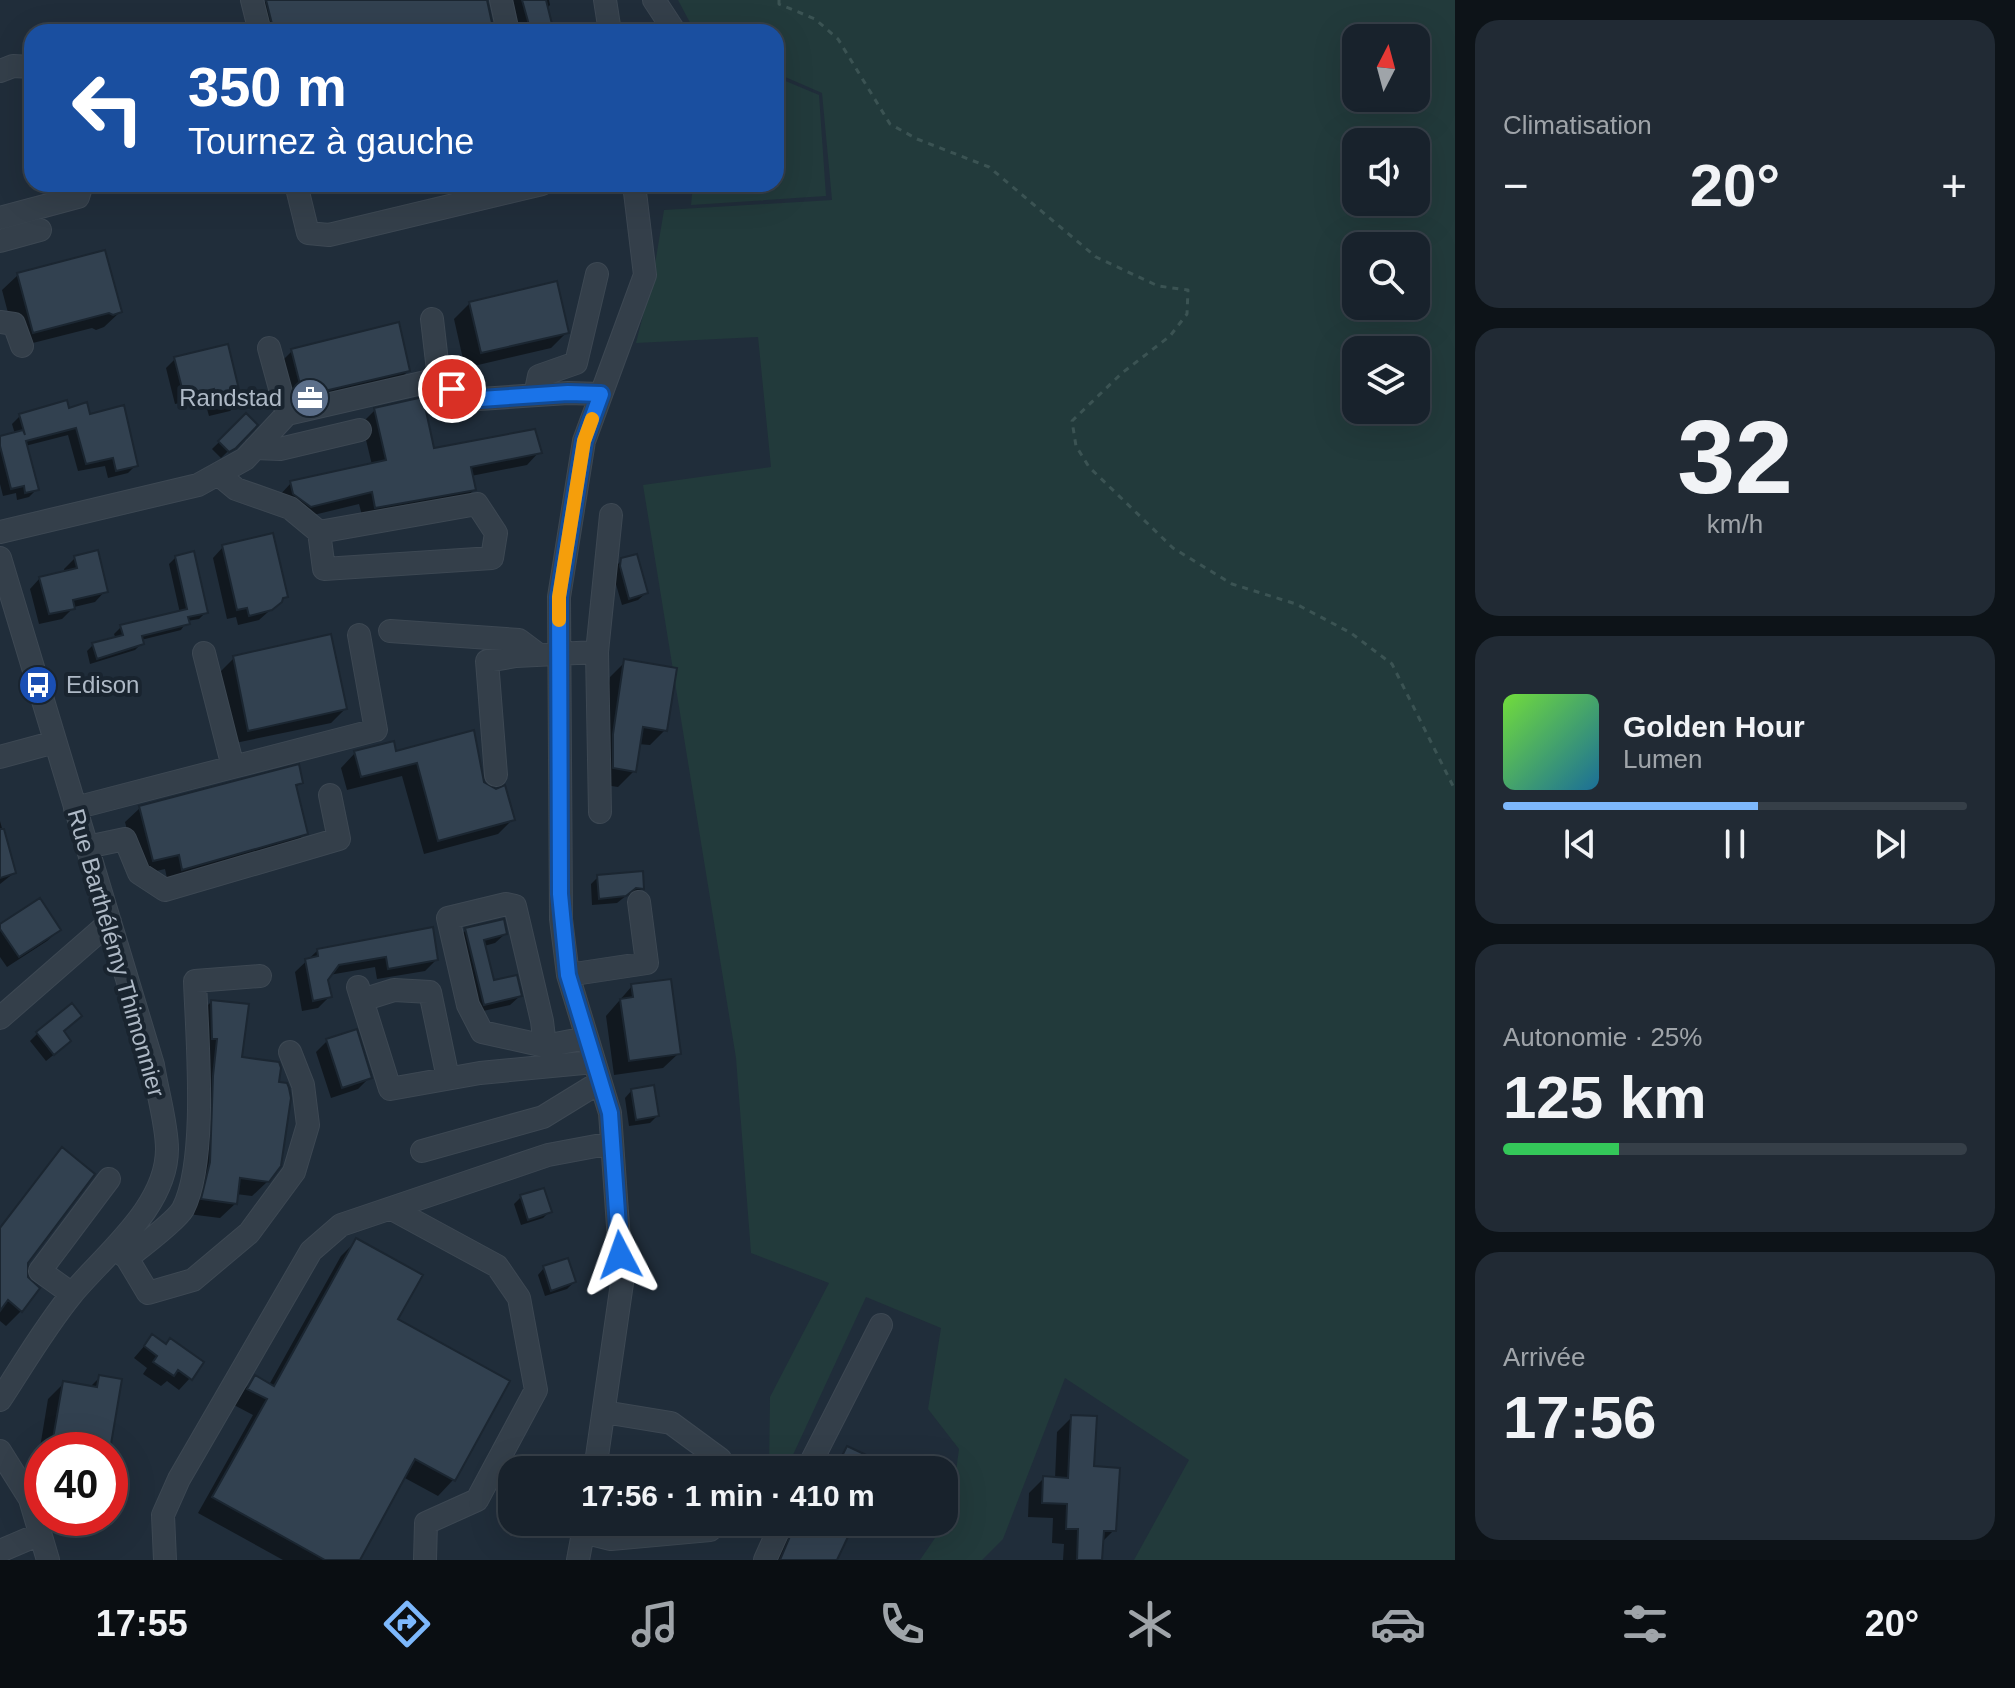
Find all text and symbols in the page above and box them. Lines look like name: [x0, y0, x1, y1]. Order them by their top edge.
north arrow: [1342, 24, 1430, 112]
map controls: [1342, 24, 1430, 424]
text: 350 m: [188, 55, 347, 118]
icon: left: [56, 56, 160, 160]
text: Climatisation: [1503, 110, 1652, 140]
text: Tournez à gauche: [188, 121, 474, 162]
button: sound: [1342, 128, 1430, 216]
text: 20°: [1690, 152, 1780, 219]
text: −: [1503, 161, 1529, 210]
text: +: [1941, 161, 1967, 210]
button: search: [1342, 232, 1430, 320]
button: layers: [1342, 336, 1430, 424]
pin: [418, 355, 486, 423]
icon: arrive: [430, 367, 474, 411]
office icon: Randstad: [289, 377, 331, 419]
place label: Randstad: [179, 384, 282, 411]
text: 32: [1677, 399, 1793, 515]
text: km/h: [1707, 509, 1763, 539]
bus stop icon: Edison: [17, 664, 59, 706]
place label: Edison: [66, 671, 139, 698]
text: Golden Hour: [1623, 710, 1805, 743]
text: Lumen: [1623, 744, 1703, 774]
street label: Rue Barthélémy Thimonnier: [62, 806, 171, 1100]
icon: previous: [1558, 822, 1602, 866]
icon: pause: [1713, 822, 1757, 866]
icon: next: [1868, 822, 1912, 866]
text: Autonomie · 25%: [1503, 1022, 1702, 1052]
text: 125 km: [1503, 1064, 1707, 1131]
position arrow: [578, 1213, 662, 1297]
text: Arrivée: [1503, 1342, 1585, 1372]
text: 17:56: [1503, 1384, 1656, 1451]
speed limit sign: 40: [24, 1432, 128, 1536]
text: 17:56 · 1 min · 410 m: [581, 1479, 875, 1512]
icon: directions: [379, 1596, 435, 1652]
icon: music: [627, 1596, 683, 1652]
icon: phone: [874, 1596, 930, 1652]
icon: climate: [1122, 1596, 1178, 1652]
icon: car: [1370, 1596, 1426, 1652]
icon: filters: [1617, 1596, 1673, 1652]
text: 17:55: [96, 1603, 188, 1644]
text: 20°: [1865, 1603, 1919, 1644]

